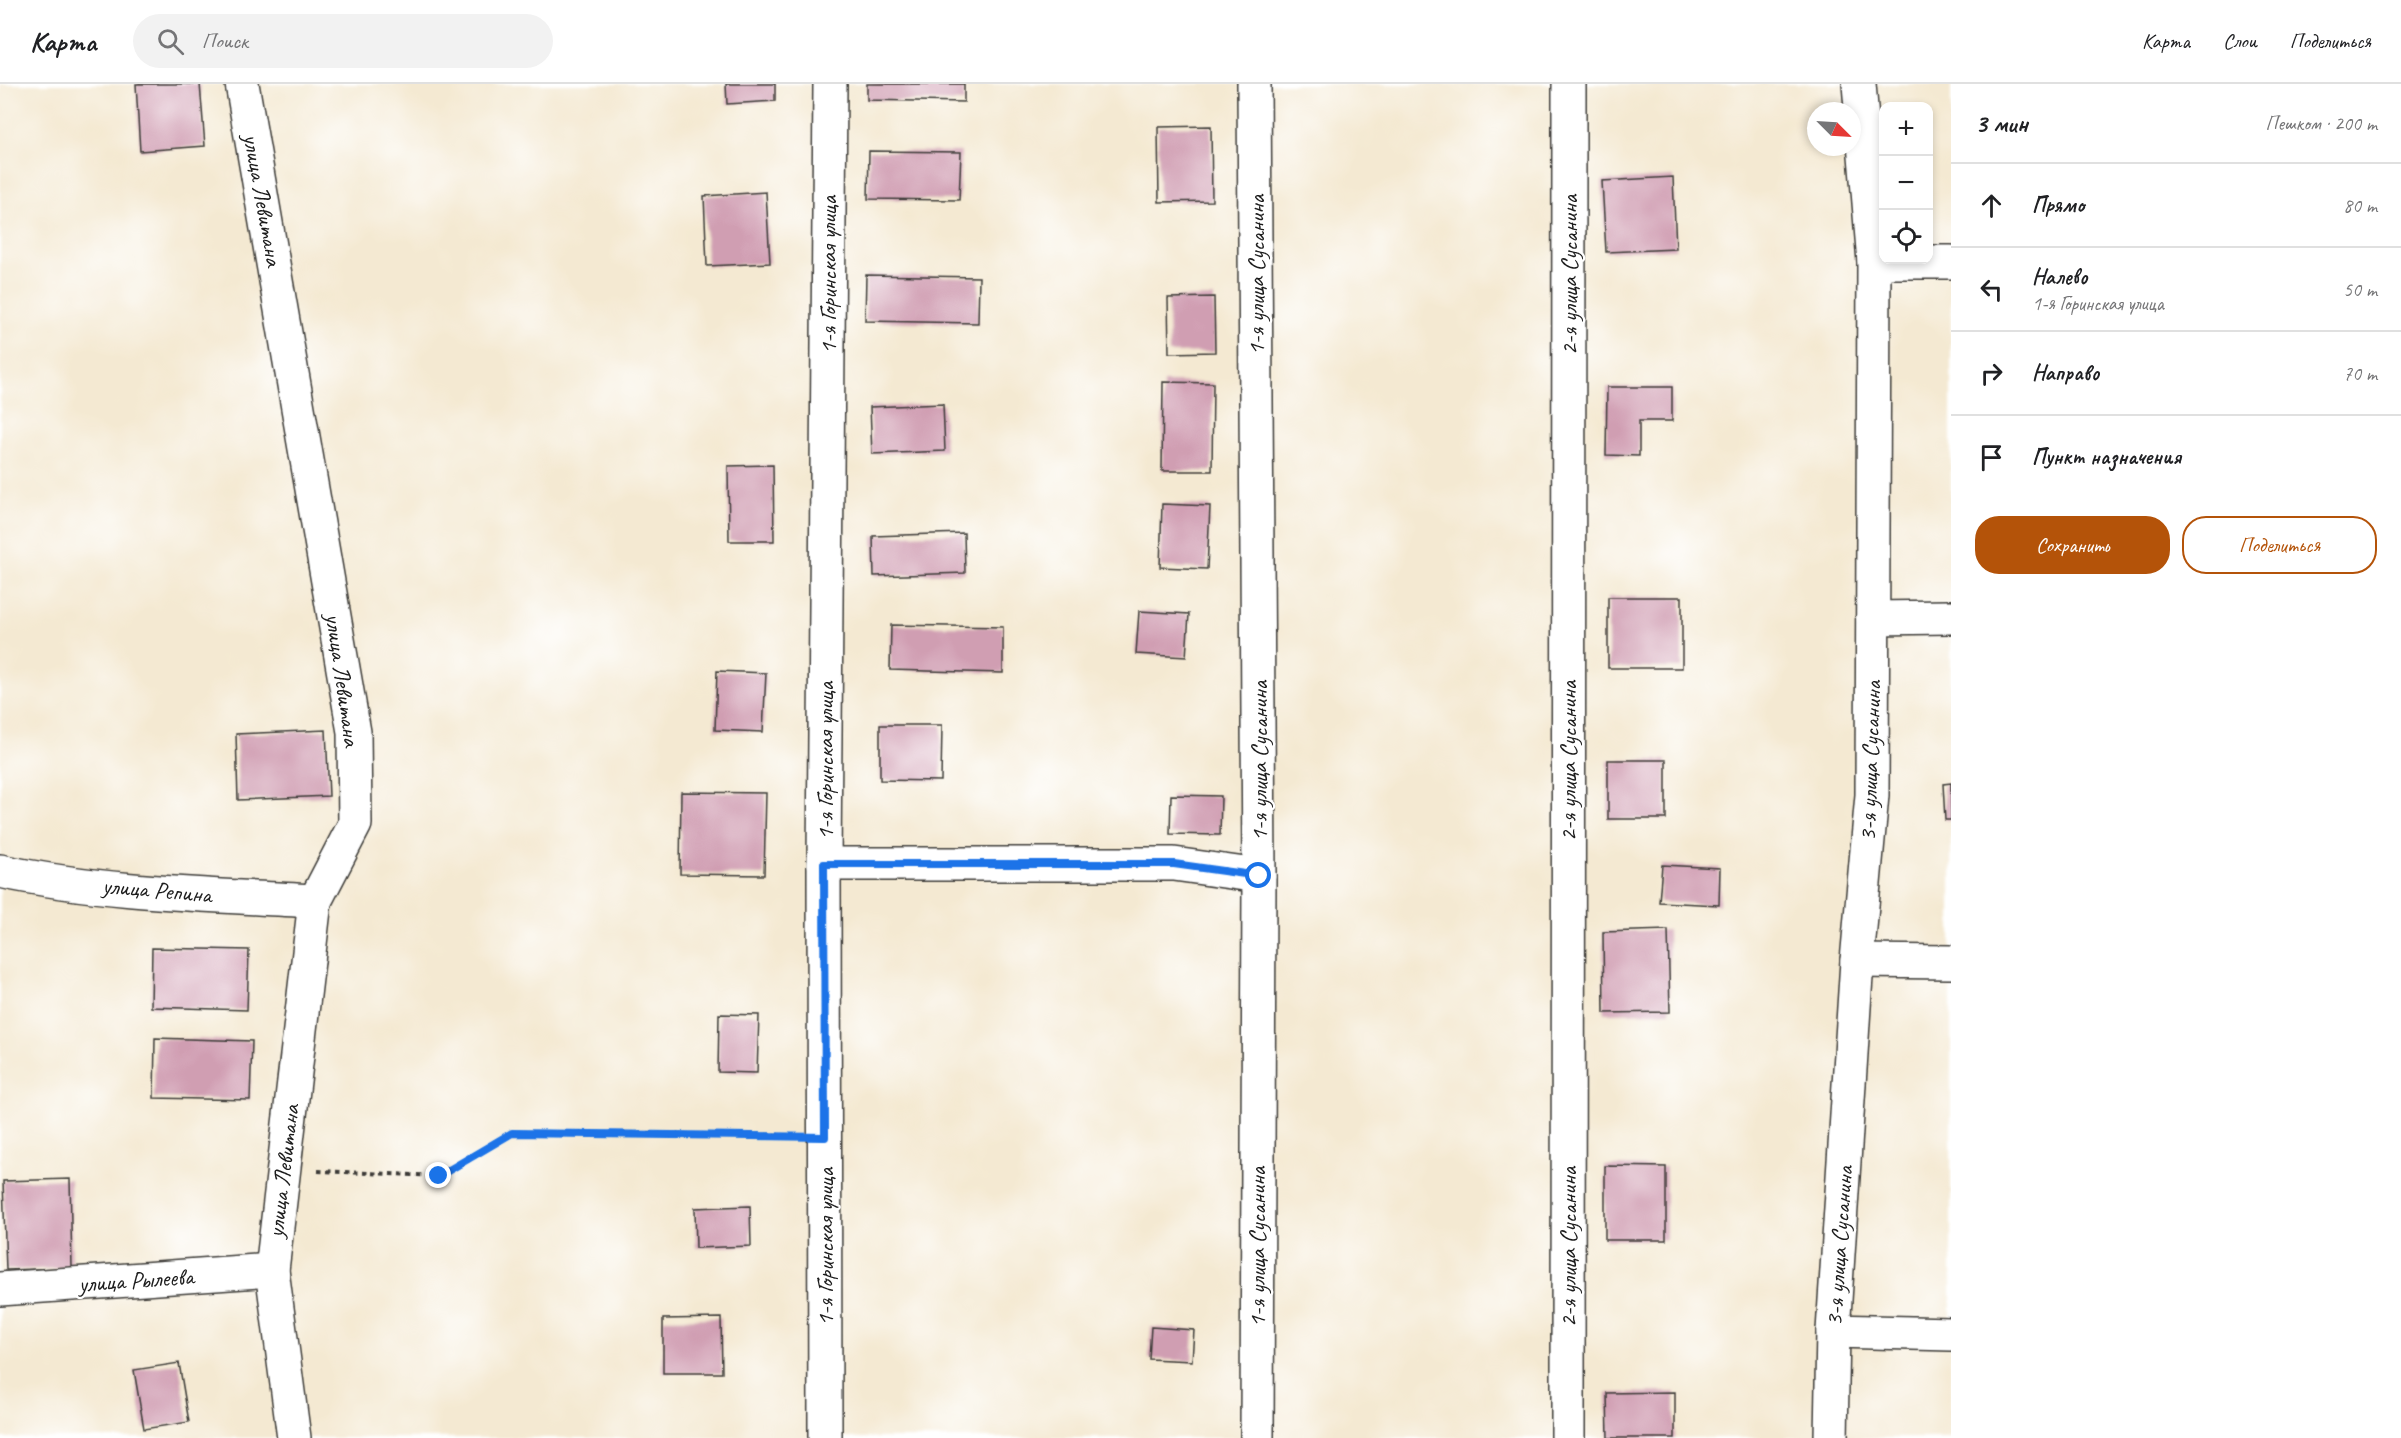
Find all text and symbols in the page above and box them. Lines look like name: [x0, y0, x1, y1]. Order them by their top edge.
search box: [133, 14, 553, 68]
text: Карта: [30, 24, 97, 59]
icon: search: [154, 25, 187, 58]
text: Поиск: [202, 27, 248, 55]
text: Карта: [2142, 28, 2190, 54]
text: Слои: [2223, 28, 2257, 54]
text: Поделиться: [2290, 28, 2371, 54]
north arrow: [1807, 102, 1861, 156]
map controls: [1879, 102, 1933, 264]
button: +: [1879, 102, 1933, 156]
text: 3 мин: [1975, 107, 2028, 140]
text: Пешком · 200 m: [2265, 111, 2377, 136]
street label: улица Левитана: [236, 129, 290, 270]
button: −: [1879, 156, 1933, 210]
icon: ahead: [1975, 189, 2008, 222]
text: Прямо: [2032, 191, 2084, 219]
street label: 1-я улица Сусанина: [1241, 193, 1271, 355]
street label: 2-я улица Сусанина: [1554, 193, 1584, 355]
text: 80 m: [2343, 193, 2377, 218]
street label: 1-я Горинская улица: [813, 195, 843, 354]
button: locate: [1879, 210, 1933, 264]
text: Налево: [2032, 263, 2088, 291]
icon: left: [1975, 273, 2008, 306]
text: 50 m: [2343, 277, 2377, 302]
text: 1-я Горинская улица: [2032, 291, 2164, 316]
icon: right: [1975, 357, 2008, 390]
text: Направо: [2032, 359, 2099, 387]
text: 70 m: [2343, 361, 2377, 386]
icon: arrive: [1975, 441, 2008, 474]
text: Пункт назначения: [2032, 443, 2181, 471]
button: Сохранить: [1975, 516, 2170, 574]
button: Поделиться: [2182, 516, 2377, 574]
street label: улица Левитана: [319, 610, 367, 750]
street label: 1-я улица Сусанина: [1244, 679, 1274, 841]
street label: 2-я улица Сусанина: [1553, 679, 1583, 841]
street label: 3-я улица Сусанина: [1852, 679, 1888, 842]
street label: 1-я Горинская улица: [810, 681, 840, 840]
route start: [1245, 862, 1271, 888]
street label: улица Репина: [99, 870, 215, 910]
street label: улица Левитана: [260, 1101, 306, 1241]
route end: [425, 1162, 451, 1188]
street label: 3-я улица Сусанина: [1818, 1164, 1860, 1327]
street label: 1-я улица Сусанина: [1242, 1165, 1272, 1327]
street label: 2-я улица Сусанина: [1553, 1165, 1583, 1327]
street label: 1-я Горинская улица: [810, 1167, 840, 1326]
street label: улица Рылеева: [75, 1261, 197, 1299]

